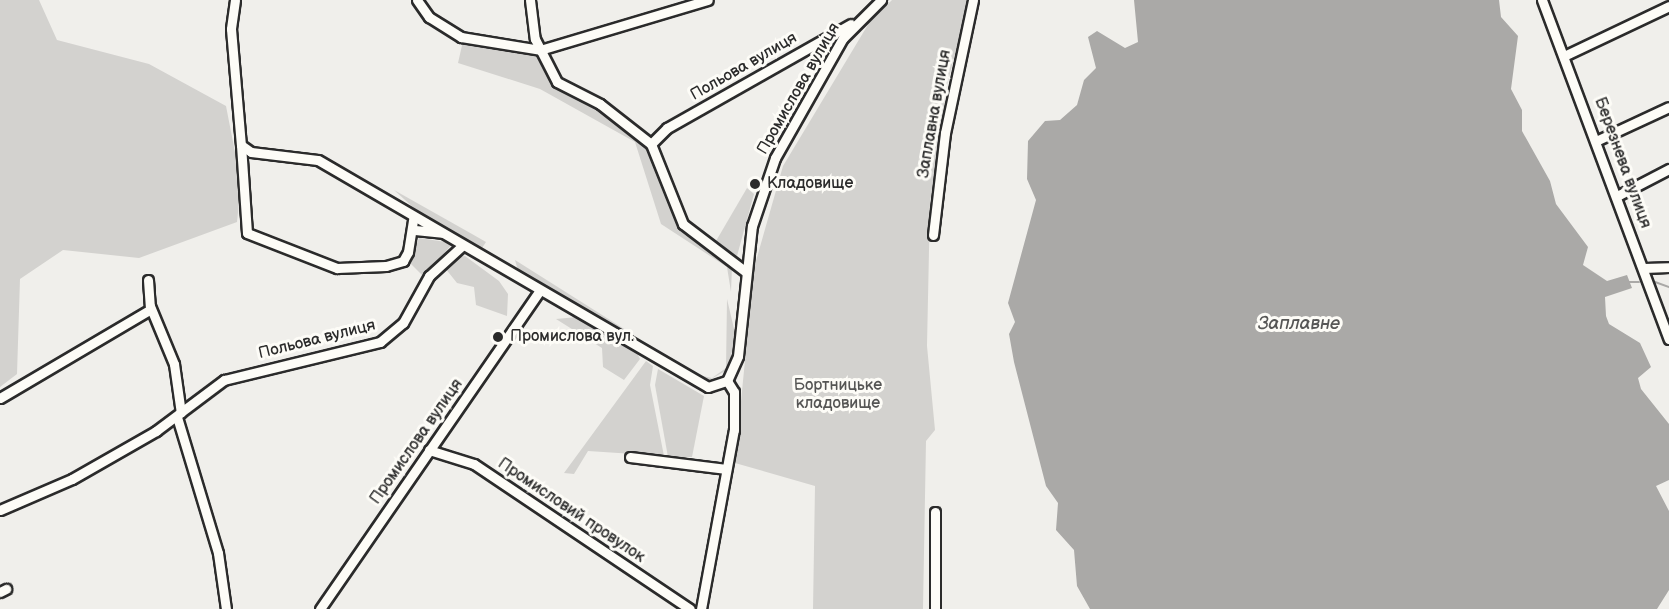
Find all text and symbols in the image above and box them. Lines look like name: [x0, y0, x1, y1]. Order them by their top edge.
street label: Промислова вулиця: [754, 20, 844, 158]
street label: Польова вулиця: [687, 29, 801, 105]
street label: Заплавна вулиця: [914, 48, 956, 180]
street label: Березнева вулиця: [1589, 95, 1655, 231]
place label: Кладовище: [767, 174, 853, 194]
marker: Кладовище: [748, 177, 762, 191]
water label: Заплавне: [1258, 313, 1340, 335]
street label: Польова вулиця: [257, 316, 377, 364]
place label: Промислова вул.: [510, 327, 634, 347]
marker: Промислова вул.: [491, 330, 505, 344]
street label: Промислова вулиця: [367, 376, 467, 508]
park label: Бортницьке кладовище: [794, 376, 882, 414]
street label: Промисловий провулок: [494, 455, 648, 567]

